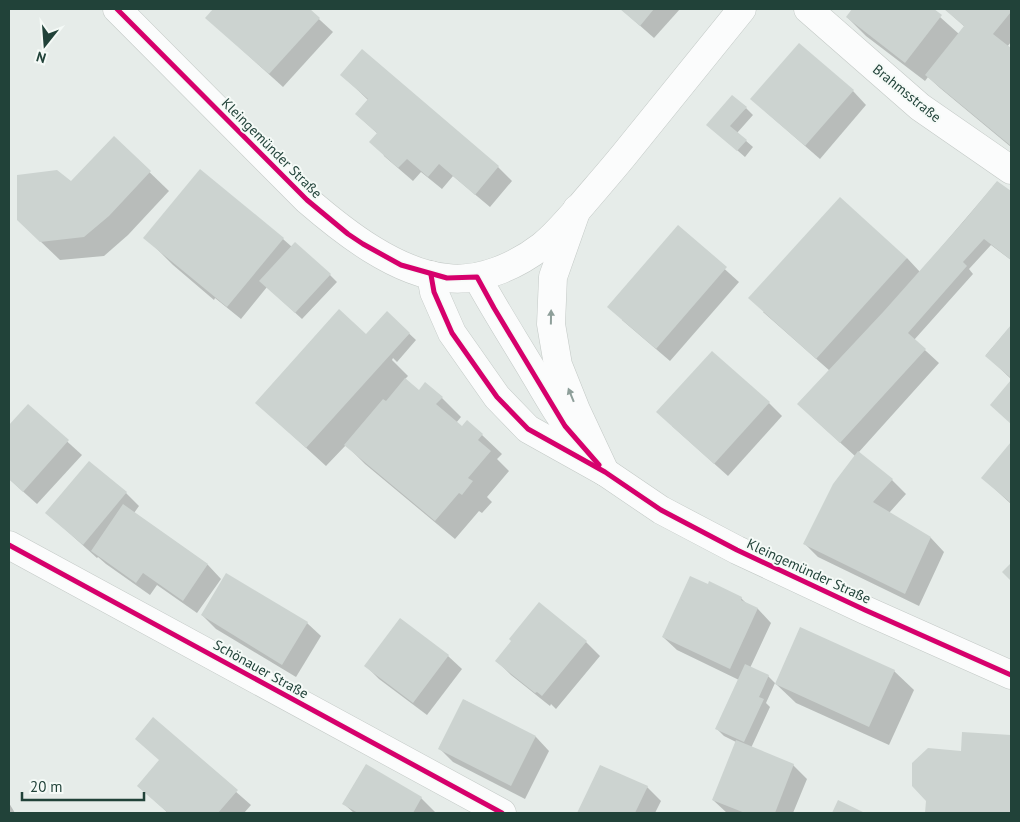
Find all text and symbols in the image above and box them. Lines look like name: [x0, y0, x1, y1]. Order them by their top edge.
north arrow: [20, 20, 70, 70]
text: N: [34, 47, 48, 67]
street label: Brahmsstraße: [869, 60, 945, 126]
street label: Kleingemünder Straße: [218, 94, 326, 202]
one-way arrow: [547, 309, 555, 325]
one-way arrow: [566, 388, 574, 403]
street label: Kleingemünder Straße: [744, 534, 874, 608]
street label: Schönauer Straße: [210, 635, 312, 703]
scale bar: [22, 770, 145, 802]
text: 20 m: [30, 777, 63, 796]

